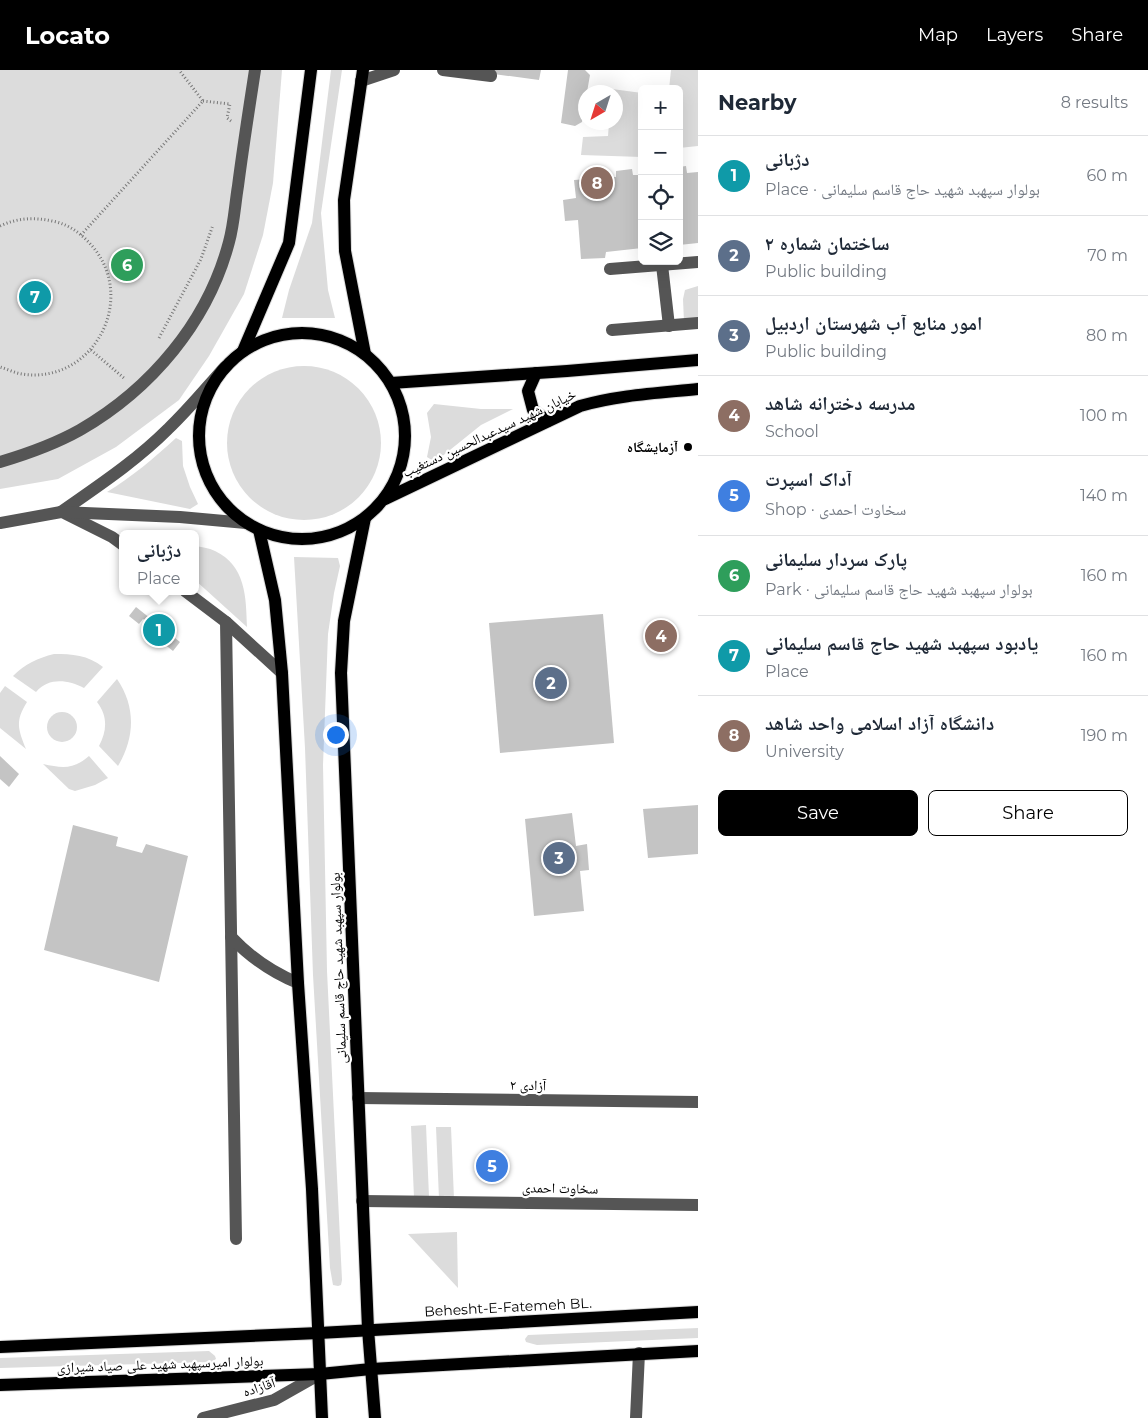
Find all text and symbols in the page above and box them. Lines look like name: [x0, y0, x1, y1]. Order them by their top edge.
text: Locato: [25, 21, 110, 50]
text: Map: [918, 24, 958, 46]
text: Layers: [986, 24, 1043, 46]
text: Share: [1071, 24, 1123, 46]
north arrow: [578, 85, 623, 130]
map controls: [638, 85, 683, 265]
button: +: [638, 85, 683, 130]
text: Nearby: [718, 90, 797, 115]
text: 8 results: [1061, 93, 1128, 112]
button: −: [638, 130, 683, 175]
text: دژبانی: [765, 148, 809, 171]
pin: 8: [581, 164, 613, 202]
text: 1: [731, 166, 737, 185]
text: 60 m: [1086, 166, 1128, 185]
button: locate: [638, 175, 683, 220]
text: Place · بولوار سپهبد شهید حاج قاسم سلیمانی: [765, 180, 1040, 199]
button: layers: [638, 220, 683, 265]
text: ساختمان شماره ۲: [765, 232, 890, 255]
pin: 6: [111, 246, 143, 284]
text: 2: [729, 246, 739, 265]
text: 70 m: [1087, 246, 1128, 265]
text: Public building: [765, 262, 887, 281]
pin: 7: [19, 278, 51, 316]
text: امور منابع آب شهرستان اردبیل: [765, 312, 982, 335]
text: 3: [729, 326, 739, 345]
text: 80 m: [1086, 326, 1128, 345]
text: Public building: [765, 342, 887, 361]
street label: خیابان شهید سیدعبدالحسین دستغیب: [399, 385, 579, 481]
text: مدرسه دخترانه شاهد: [765, 392, 915, 415]
text: 4: [728, 406, 740, 425]
text: 100 m: [1080, 406, 1128, 425]
text: School: [765, 422, 819, 441]
place label: آزمایشگاه: [627, 438, 678, 456]
marker: آزمایشگاه: [682, 441, 694, 453]
text: آداک اسپرت: [765, 468, 852, 491]
text: 5: [729, 486, 739, 505]
text: 140 m: [1080, 486, 1128, 505]
text: Shop · سخاوت احمدی: [765, 500, 906, 519]
popup: [119, 530, 199, 595]
text: دژبانی: [137, 539, 181, 562]
text: پارک سردار سلیمانی: [765, 548, 907, 571]
text: 6: [729, 566, 739, 585]
text: 160 m: [1081, 566, 1128, 585]
text: Place: [137, 569, 181, 588]
text: Park · بولوار سپهبد شهید حاج قاسم سلیمانی: [765, 580, 1033, 599]
pin: 1: [143, 611, 175, 649]
pin: 4: [645, 617, 677, 655]
text: یادبود سپهبد شهید حاج قاسم سلیمانی: [765, 632, 1038, 655]
text: 7: [729, 646, 739, 665]
text: 160 m: [1081, 646, 1128, 665]
text: Place: [765, 662, 809, 681]
pin: 2: [535, 664, 567, 702]
text: دانشگاه آزاد اسلامی واحد شاهد: [765, 712, 994, 735]
your location: [323, 722, 349, 748]
text: 8: [729, 726, 739, 745]
text: 190 m: [1081, 726, 1128, 745]
text: University: [765, 742, 844, 761]
button: Save: [718, 790, 918, 836]
button: Share: [928, 790, 1128, 836]
pin: 3: [543, 839, 575, 877]
street label: بولوار سپهبد شهید حاج قاسم سلیمانی: [326, 872, 351, 1064]
street label: آزادی ۲: [510, 1076, 547, 1094]
pin: 5: [476, 1147, 508, 1185]
street label: سخاوت احمدی: [522, 1178, 598, 1198]
street label: Behesht-E-Fatemeh BL.: [424, 1294, 592, 1320]
street label: بولوار امیرسپهبد شهید علی صیاد شیرازی: [56, 1351, 264, 1377]
street label: آقازاده: [241, 1373, 278, 1401]

